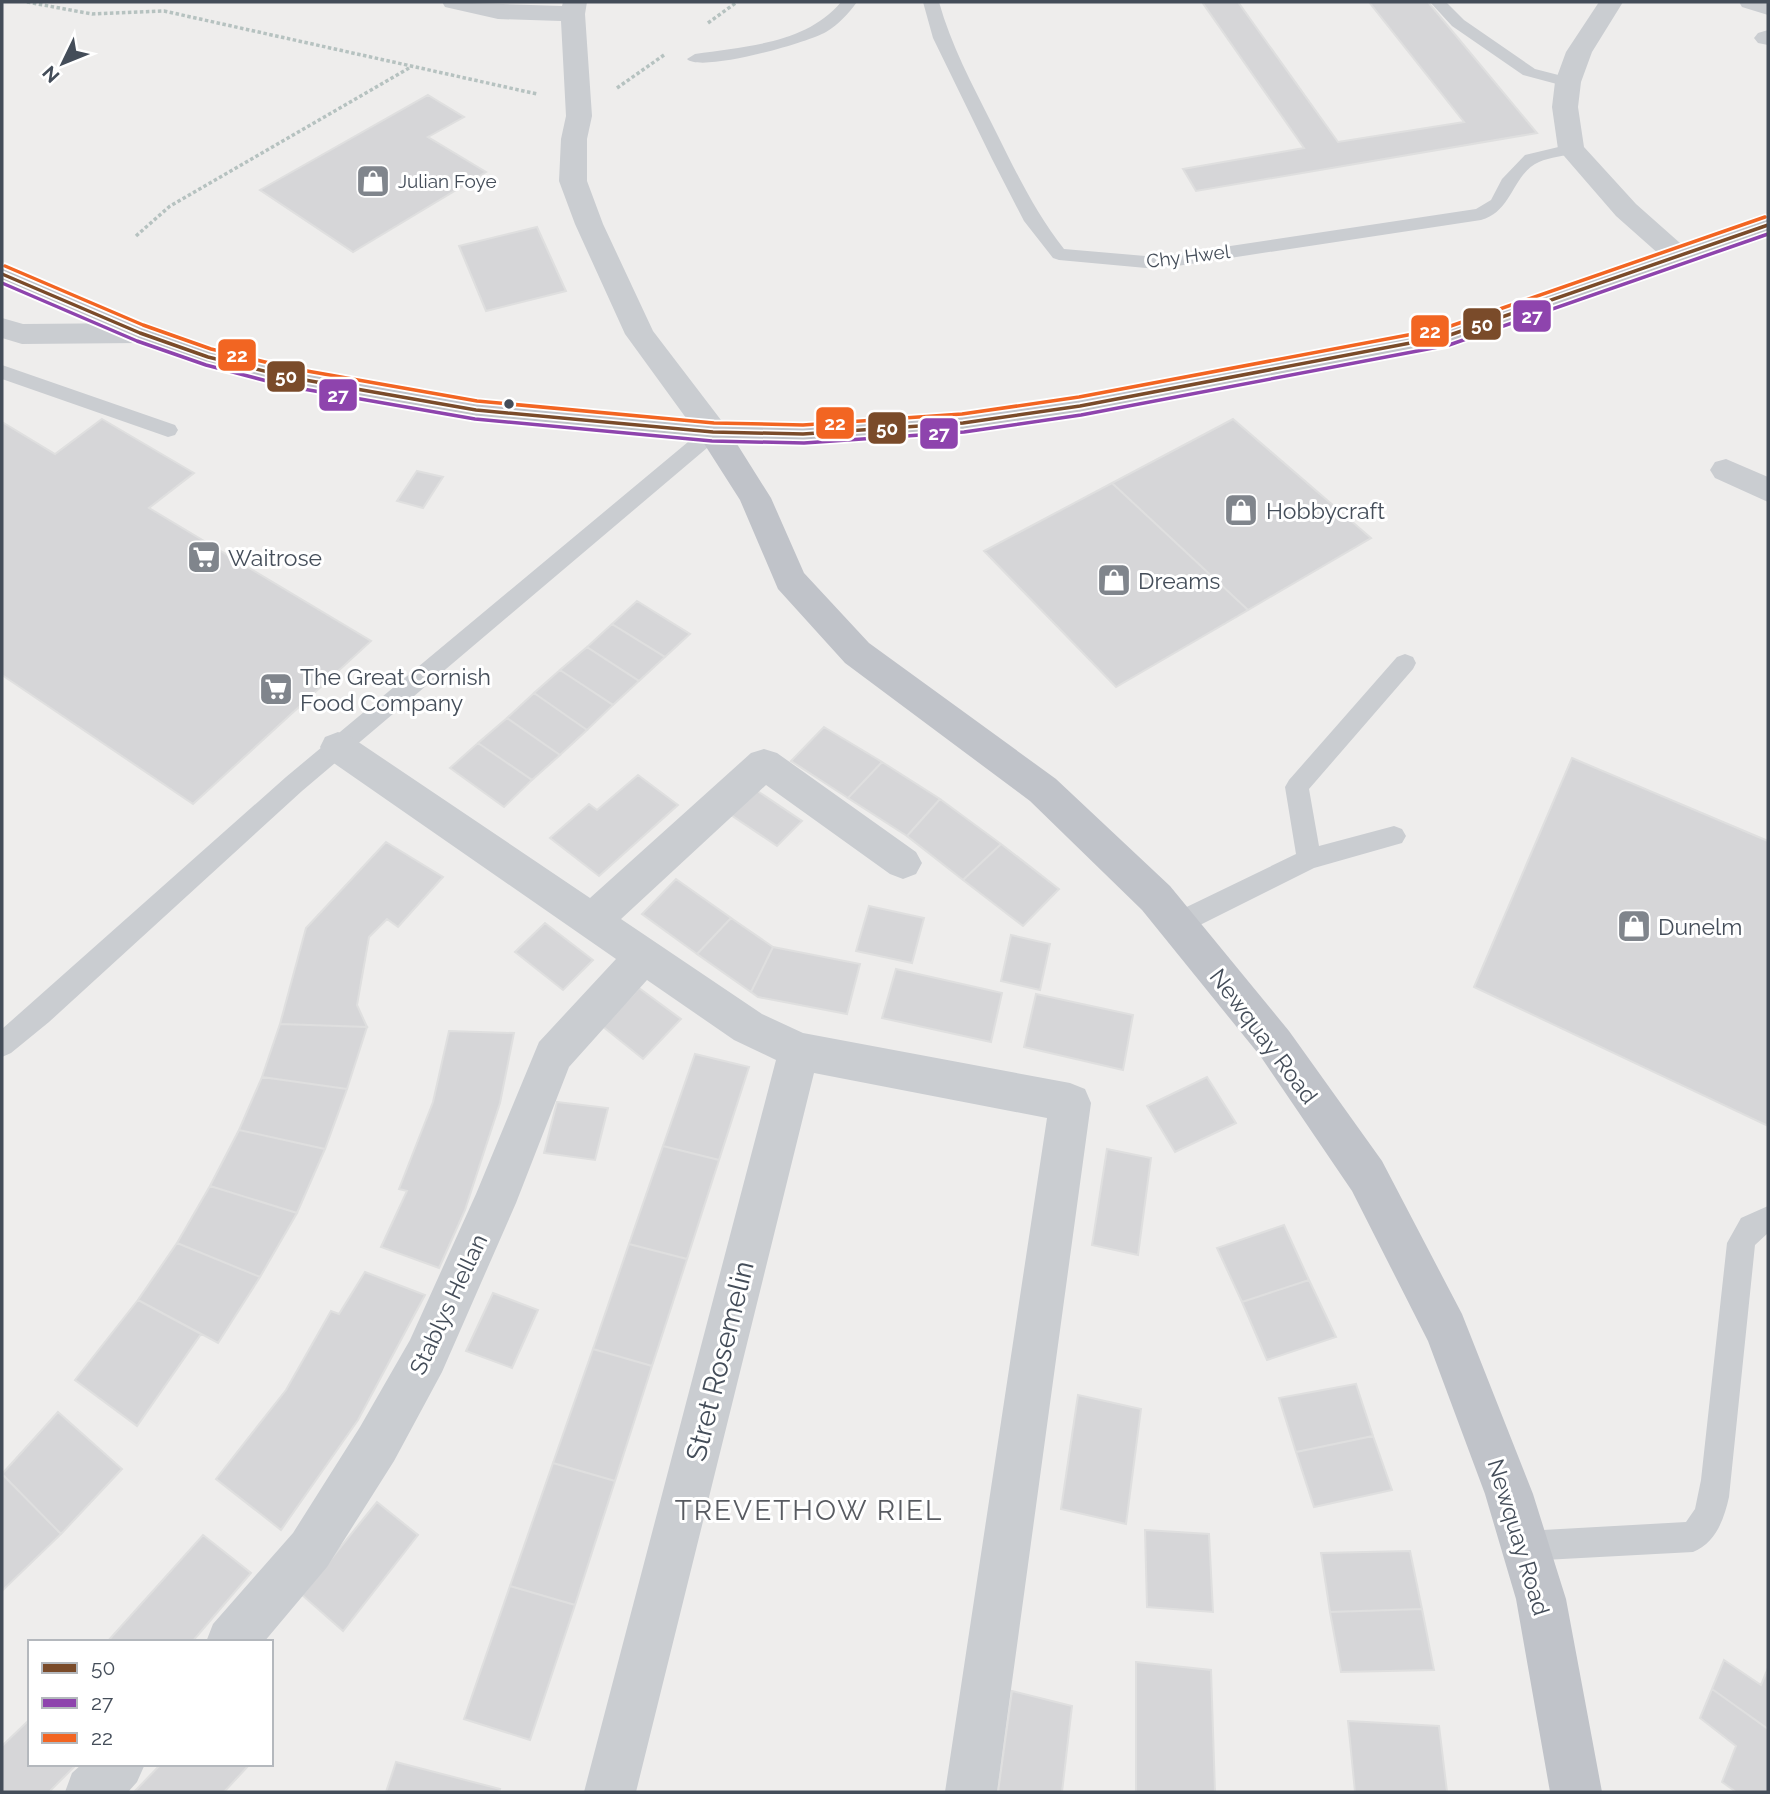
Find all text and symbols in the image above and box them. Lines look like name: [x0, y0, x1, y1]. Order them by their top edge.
north arrow: [28, 28, 98, 98]
text: N: [38, 62, 64, 87]
shop icon: Julian Foye: [354, 162, 392, 200]
place label: Julian Foye: [398, 170, 497, 192]
street label: Chy Hwel: [1145, 240, 1232, 272]
line badge: 27: [1512, 299, 1552, 333]
text: 27: [1521, 305, 1543, 327]
line badge: 50: [1462, 307, 1502, 341]
text: 50: [1471, 313, 1493, 335]
line badge: 22: [1410, 314, 1450, 348]
text: 22: [1419, 320, 1441, 342]
line badge: 22: [217, 338, 257, 372]
text: 22: [226, 344, 248, 366]
line badge: 50: [266, 360, 306, 393]
text: 50: [275, 365, 297, 387]
line badge: 27: [318, 378, 358, 412]
text: 27: [327, 384, 349, 406]
unlabelled marker: [502, 397, 516, 411]
line badge: 22: [815, 406, 855, 440]
line badge: 50: [867, 411, 907, 445]
text: 22: [824, 412, 846, 434]
text: 50: [876, 417, 898, 439]
line badge: 27: [919, 417, 959, 450]
text: 27: [928, 422, 950, 444]
shop icon: Hobbycraft: [1222, 491, 1260, 529]
place label: Hobbycraft: [1266, 497, 1385, 524]
supermarket icon: Waitrose: [185, 538, 223, 576]
place label: Waitrose: [228, 544, 322, 571]
shop icon: Dreams: [1095, 561, 1133, 599]
place label: Dreams: [1138, 567, 1220, 594]
place label: The Great Cornish Food Company: [300, 663, 491, 716]
supermarket icon: The Great Cornish Food Company: [257, 670, 295, 708]
shop icon: Dunelm: [1615, 907, 1653, 945]
place label: Dunelm: [1658, 913, 1742, 940]
street label: Newquay Road: [1204, 963, 1324, 1109]
street label: Stablys Hellan: [404, 1229, 492, 1379]
street label: Stret Rosemelin: [679, 1258, 761, 1464]
street label: Newquay Road: [1482, 1456, 1556, 1618]
district label: TREVETHOW RIEL: [675, 1494, 943, 1527]
legend: [28, 1640, 273, 1766]
text: 50: [91, 1655, 115, 1680]
text: 27: [91, 1690, 114, 1715]
text: 22: [91, 1725, 113, 1750]

